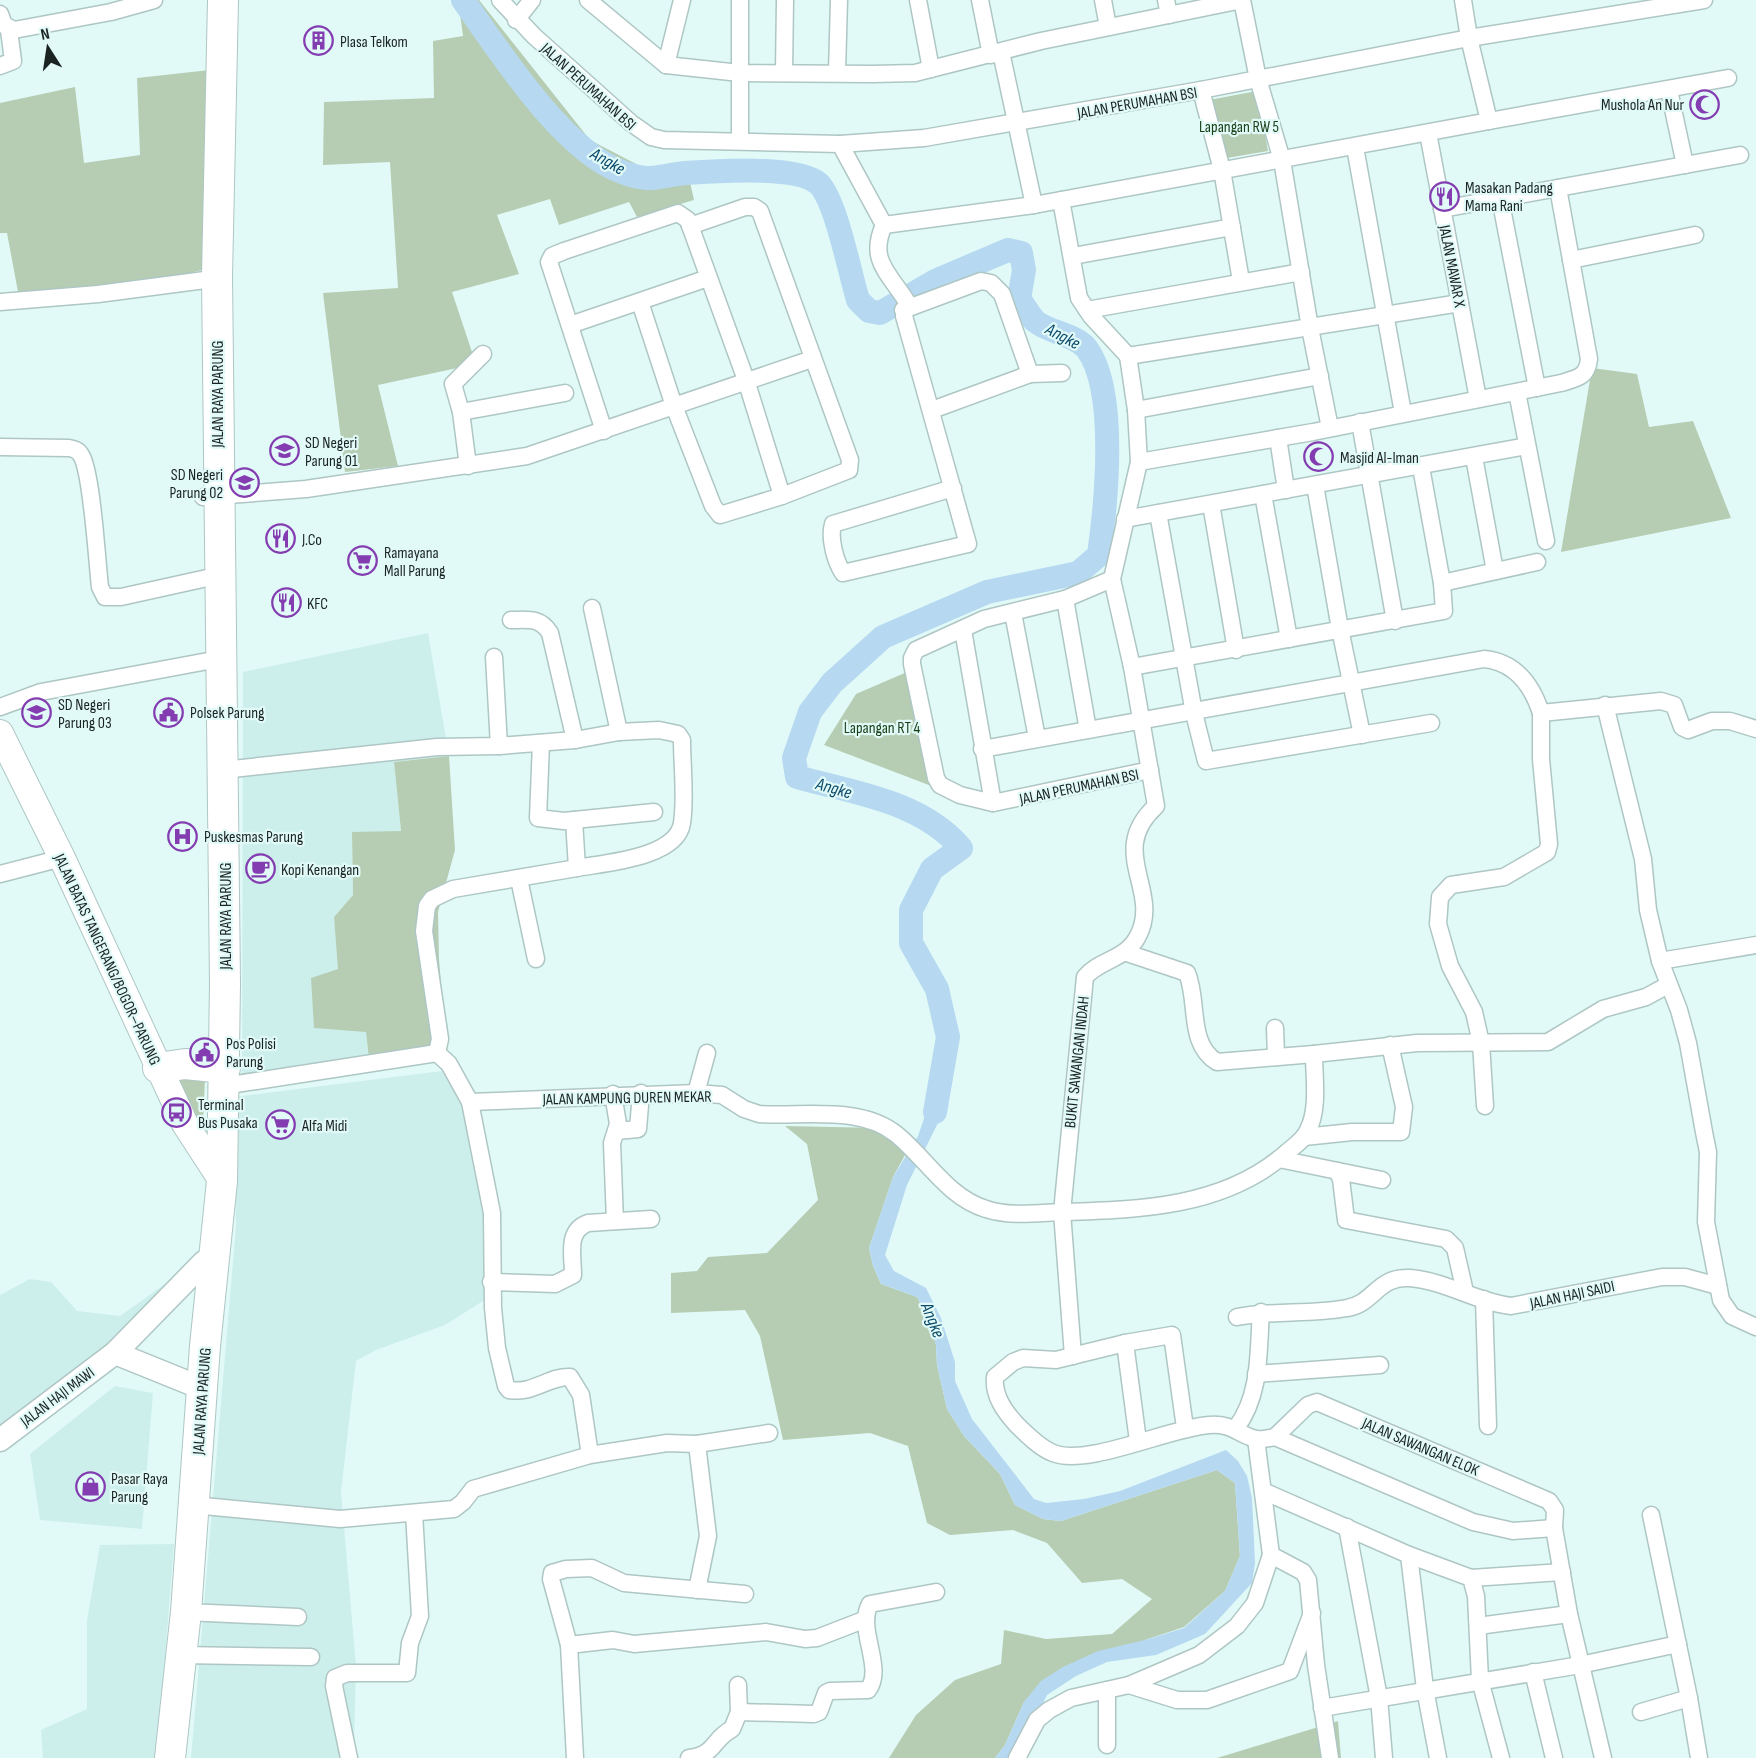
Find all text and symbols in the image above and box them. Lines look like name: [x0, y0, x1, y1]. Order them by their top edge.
north arrow: [18, 18, 78, 78]
text: N: [39, 25, 51, 45]
building icon: Plasa Telkom: [303, 25, 335, 57]
place label: Plasa Telkom: [340, 33, 408, 52]
street label: JALAN PERUMAHAN BSI: [536, 39, 640, 135]
street label: JALAN PERUMAHAN BSI: [1075, 84, 1199, 124]
mosque icon: Mushola An Nur: [1689, 88, 1721, 120]
place label: Mushola An Nur: [1601, 96, 1684, 115]
park label: Lapangan RW 5: [1199, 118, 1279, 137]
water label: Angke: [586, 143, 629, 180]
place label: Masakan Padang Mama Rani: [1465, 179, 1553, 216]
restaurant icon: Masakan Padang Mama Rani: [1428, 180, 1460, 212]
street label: JALAN MAWAR X: [1434, 223, 1469, 309]
water label: Angke: [1041, 318, 1084, 354]
street label: JALAN RAYA PARUNG: [209, 340, 228, 449]
place label: SD Negeri Parung 01: [305, 434, 358, 471]
school or university icon: SD Negeri Parung 01: [268, 435, 300, 467]
mosque icon: Masjid Al-Iman: [1303, 441, 1335, 473]
place label: Masjid Al-Iman: [1340, 449, 1419, 468]
place label: SD Negeri Parung 02: [170, 466, 223, 503]
school or university icon: SD Negeri Parung 02: [228, 467, 260, 499]
restaurant icon: J.Co: [265, 523, 297, 555]
place label: J.Co: [301, 531, 322, 550]
place label: Ramayana Mall Parung: [384, 544, 445, 581]
supermarket icon: Ramayana Mall Parung: [347, 545, 379, 577]
restaurant icon: KFC: [270, 587, 302, 619]
place label: KFC: [307, 595, 328, 614]
place label: SD Negeri Parung 03: [58, 696, 112, 733]
public building icon: Polsek Parung: [153, 696, 185, 728]
school or university icon: SD Negeri Parung 03: [21, 697, 53, 729]
place label: Polsek Parung: [190, 704, 264, 723]
park label: Lapangan RT 4: [844, 719, 920, 738]
street label: JALAN PERUMAHAN BSI: [1017, 766, 1141, 810]
water label: Angke: [813, 773, 854, 804]
hospital icon: Puskesmas Parung: [167, 820, 199, 852]
place label: Puskesmas Parung: [204, 828, 303, 847]
street label: JALAN BATAS TANGERANG/BOGOR–PARUNG: [49, 850, 164, 1068]
cafe icon: Kopi Kenangan: [244, 853, 276, 885]
place label: Kopi Kenangan: [281, 861, 359, 880]
street label: JALAN RAYA PARUNG: [217, 862, 236, 971]
street label: BUKIT SAWANGAN INDAH: [1061, 995, 1094, 1129]
place label: Pos Polisi Parung: [226, 1035, 276, 1072]
public building icon: Pos Polisi Parung: [189, 1036, 221, 1068]
street label: JALAN KAMPUNG DUREN MEKAR: [541, 1088, 712, 1109]
place label: Terminal Bus Pusaka: [198, 1096, 258, 1133]
bus stop icon: Terminal Bus Pusaka: [161, 1097, 193, 1129]
supermarket icon: Alfa Midi: [265, 1109, 297, 1141]
place label: Alfa Midi: [301, 1117, 347, 1136]
street label: JALAN HAJI SAIDI: [1527, 1277, 1616, 1314]
water label: Angke: [916, 1299, 949, 1341]
street label: JALAN RAYA PARUNG: [189, 1347, 216, 1456]
street label: JALAN HAJI MAWI: [16, 1363, 99, 1432]
street label: JALAN SAWANGAN ELOK: [1358, 1414, 1482, 1481]
place label: Pasar Raya Parung: [111, 1470, 168, 1507]
shop icon: Pasar Raya Parung: [74, 1471, 106, 1503]

